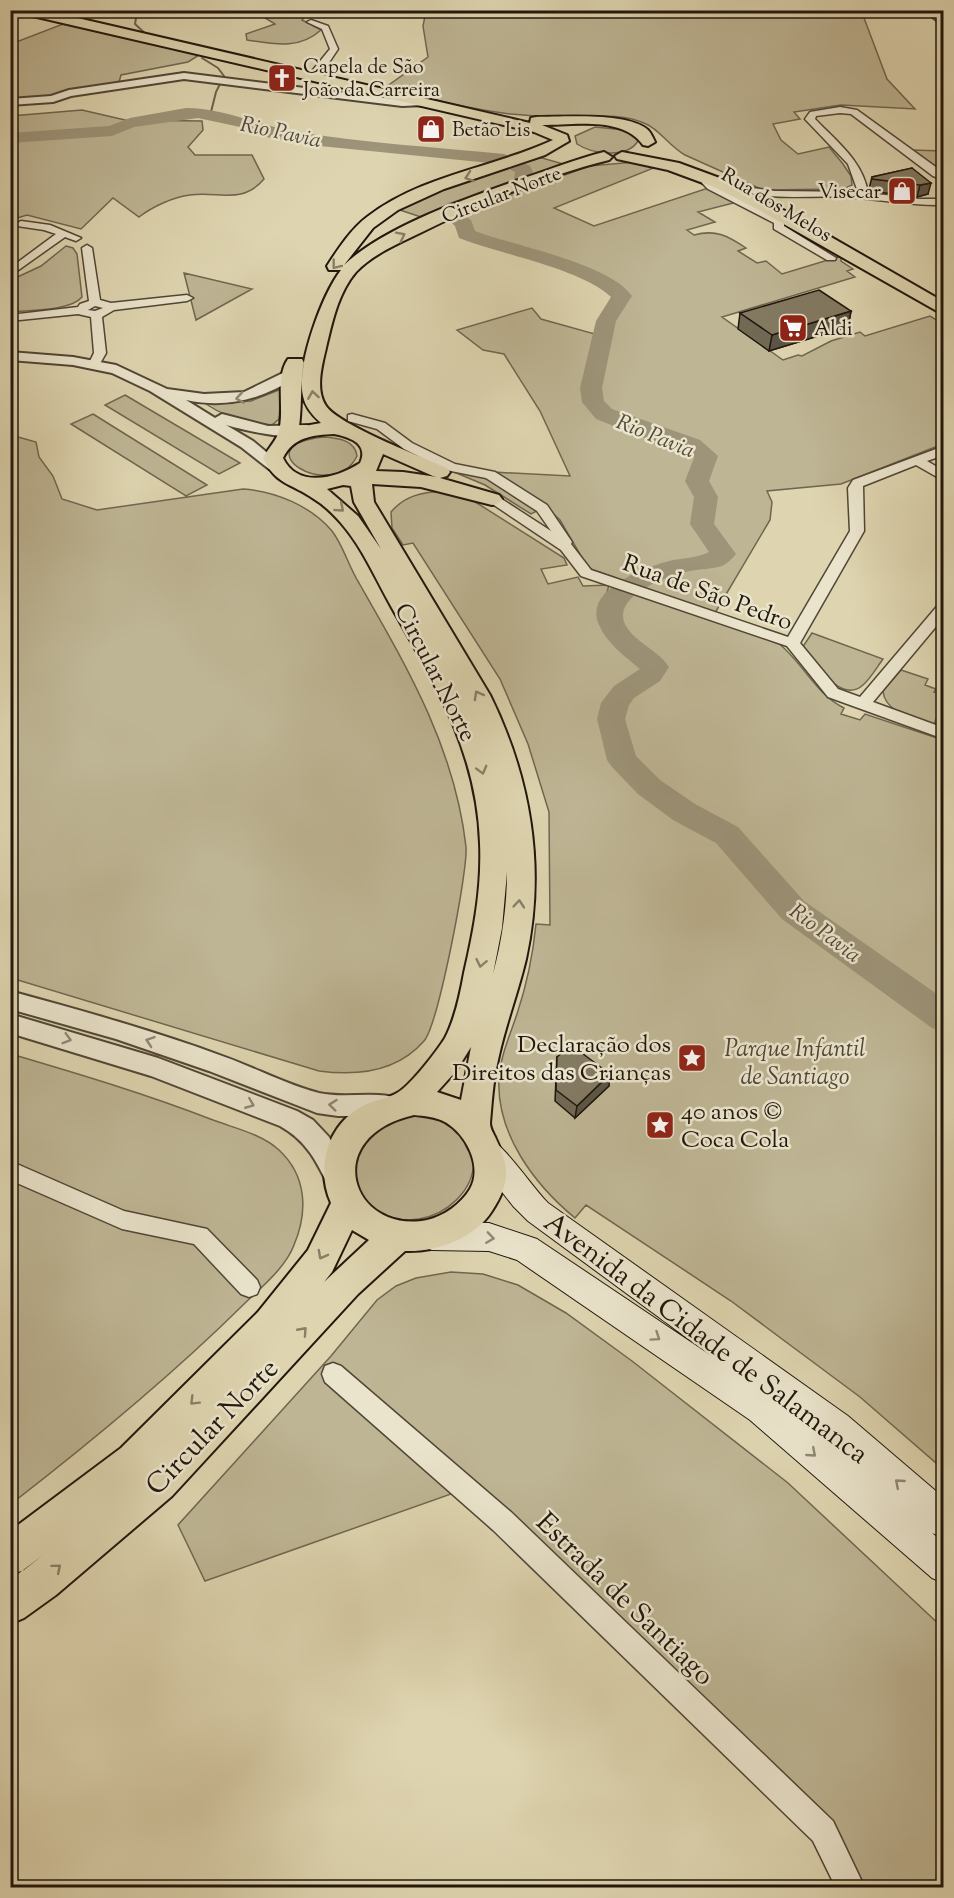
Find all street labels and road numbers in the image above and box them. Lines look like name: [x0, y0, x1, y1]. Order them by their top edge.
street label: Circular Norte: [438, 160, 566, 232]
street label: Rua dos Melos: [715, 162, 837, 251]
street label: Rua de São Pedro: [618, 547, 797, 640]
street label: Circular Norte: [385, 598, 484, 748]
street label: Avenida da Cidade de Salamanca: [534, 1204, 876, 1475]
street label: Circular Norte: [137, 1351, 289, 1505]
street label: Estrada de Santiago: [526, 1504, 722, 1696]

